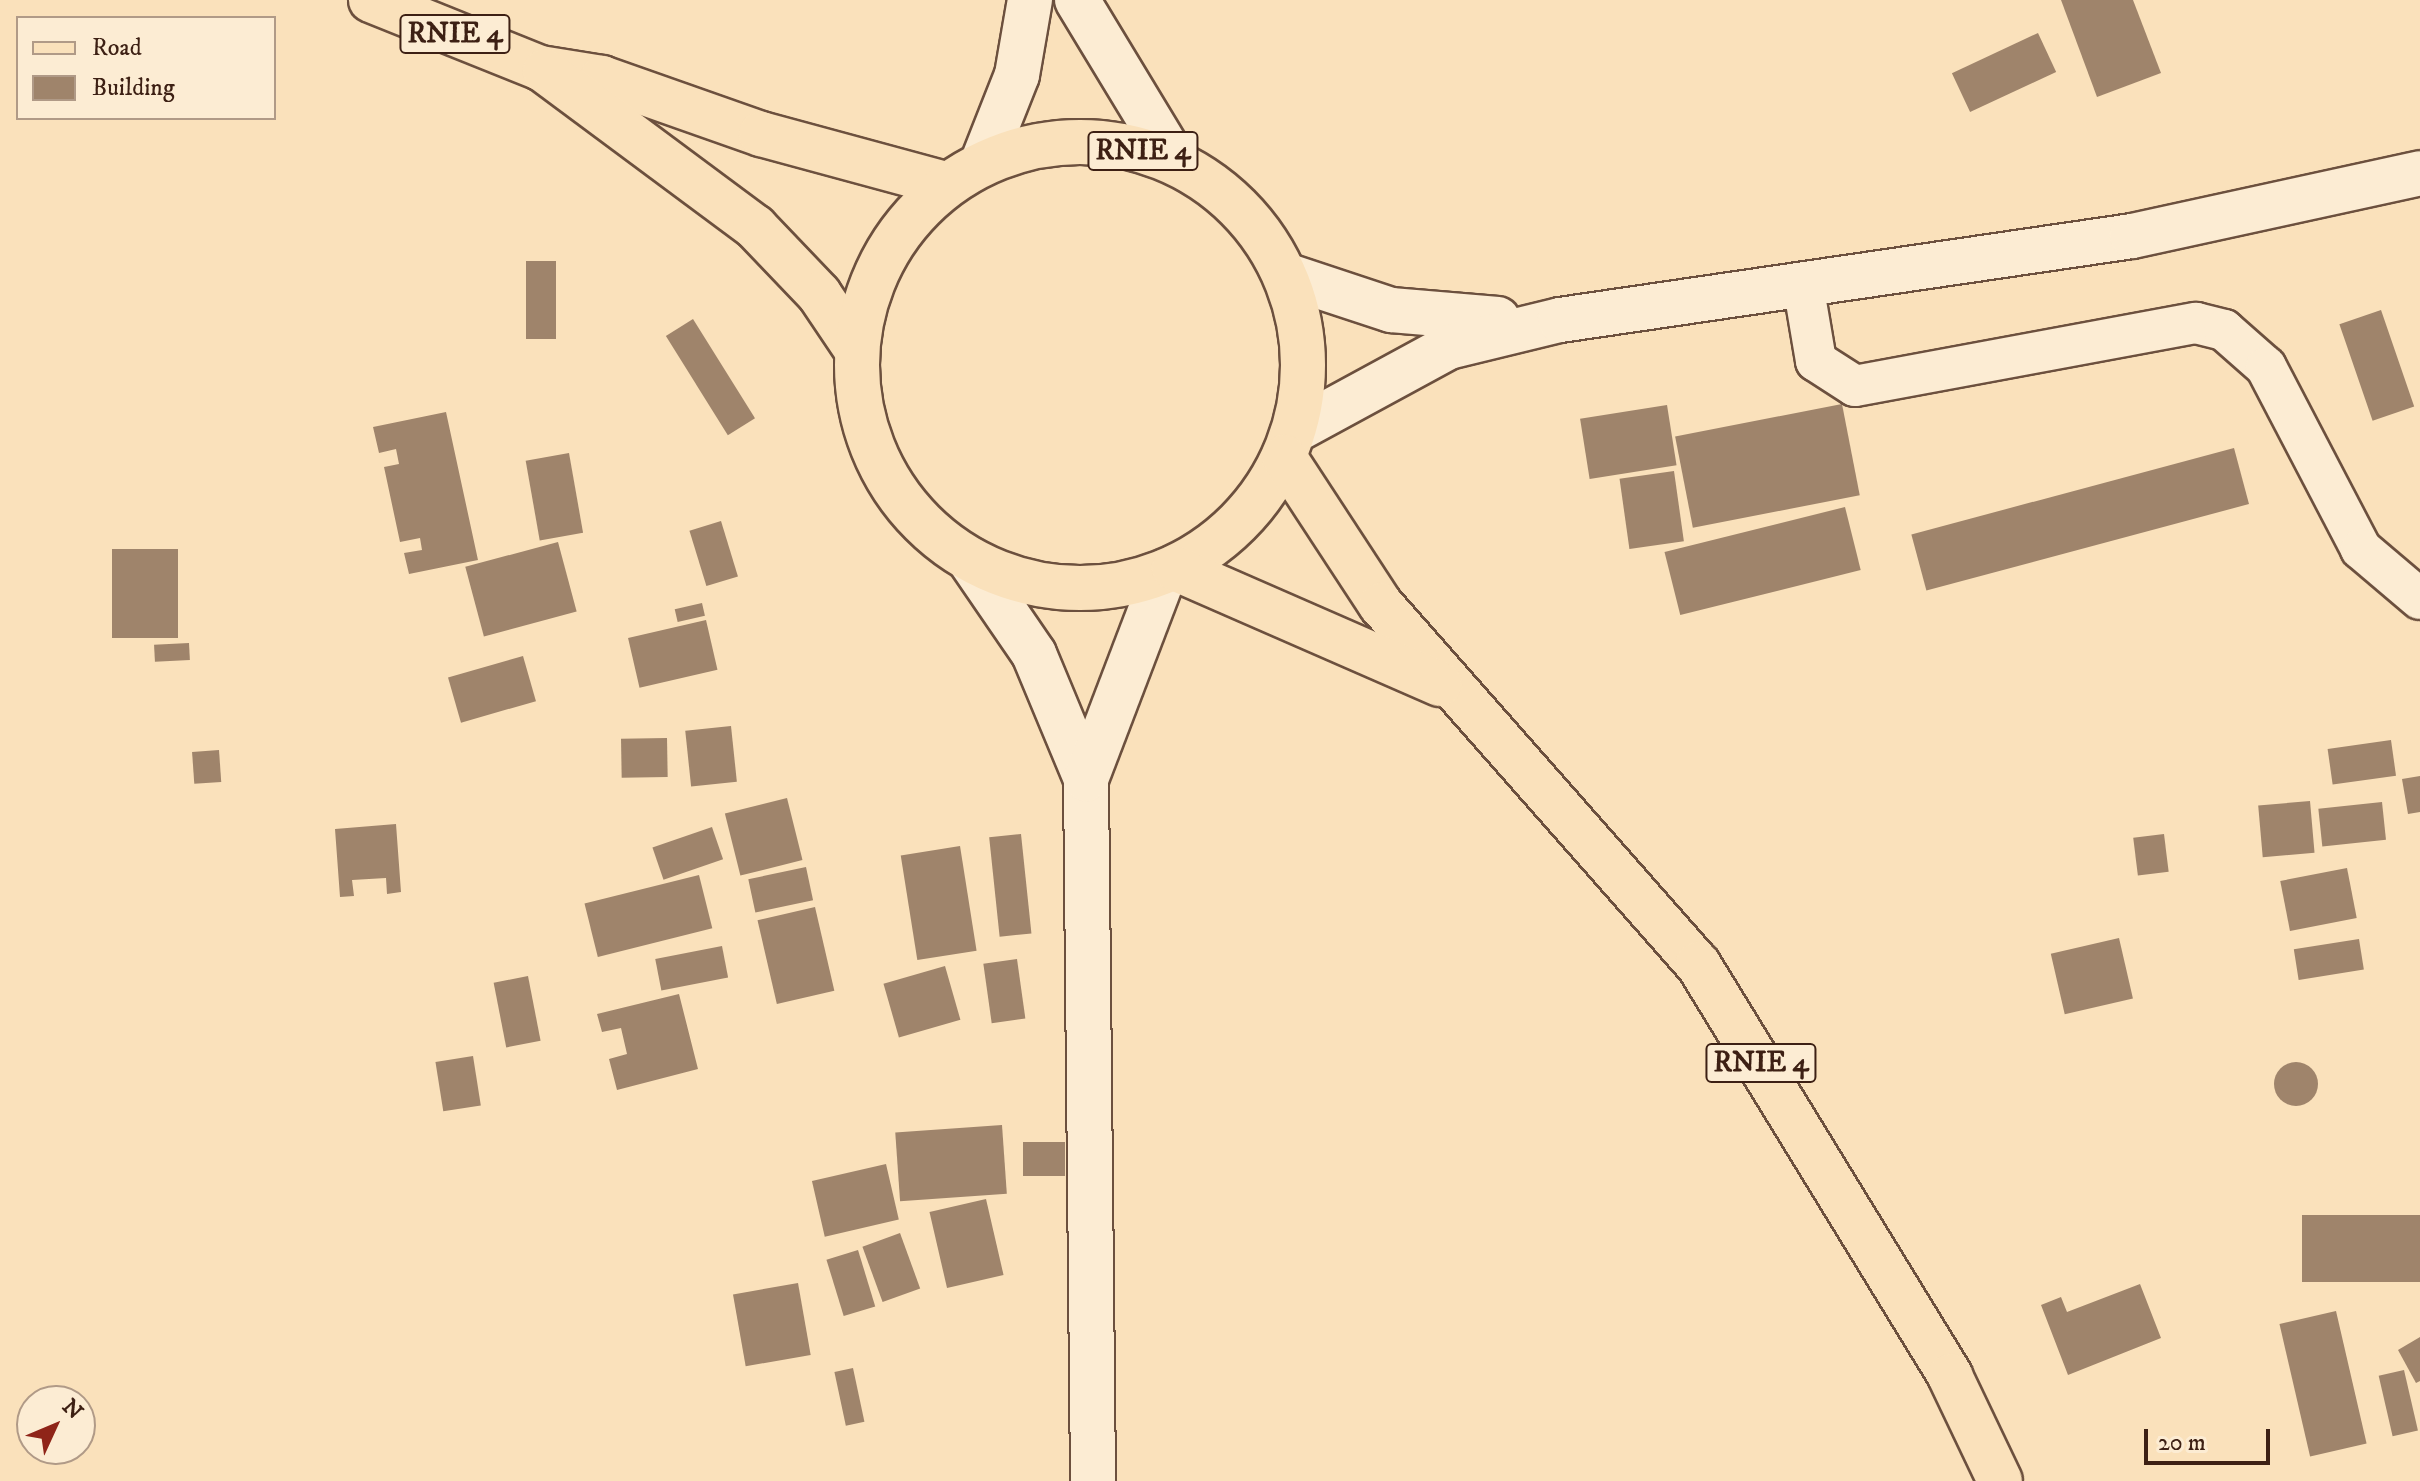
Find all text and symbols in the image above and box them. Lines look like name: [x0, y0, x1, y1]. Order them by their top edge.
road number: RNIE 4: [399, 10, 511, 58]
legend: [16, 16, 276, 120]
text: Road: [92, 33, 142, 63]
text: Building: [92, 73, 175, 103]
road number: RNIE 4: [1087, 127, 1199, 175]
road number: RNIE 4: [1705, 1039, 1817, 1087]
north arrow: [16, 1385, 96, 1465]
text: N: [56, 1393, 88, 1425]
scale bar: [2148, 1413, 2274, 1463]
text: 20 m: [2158, 1428, 2206, 1458]

